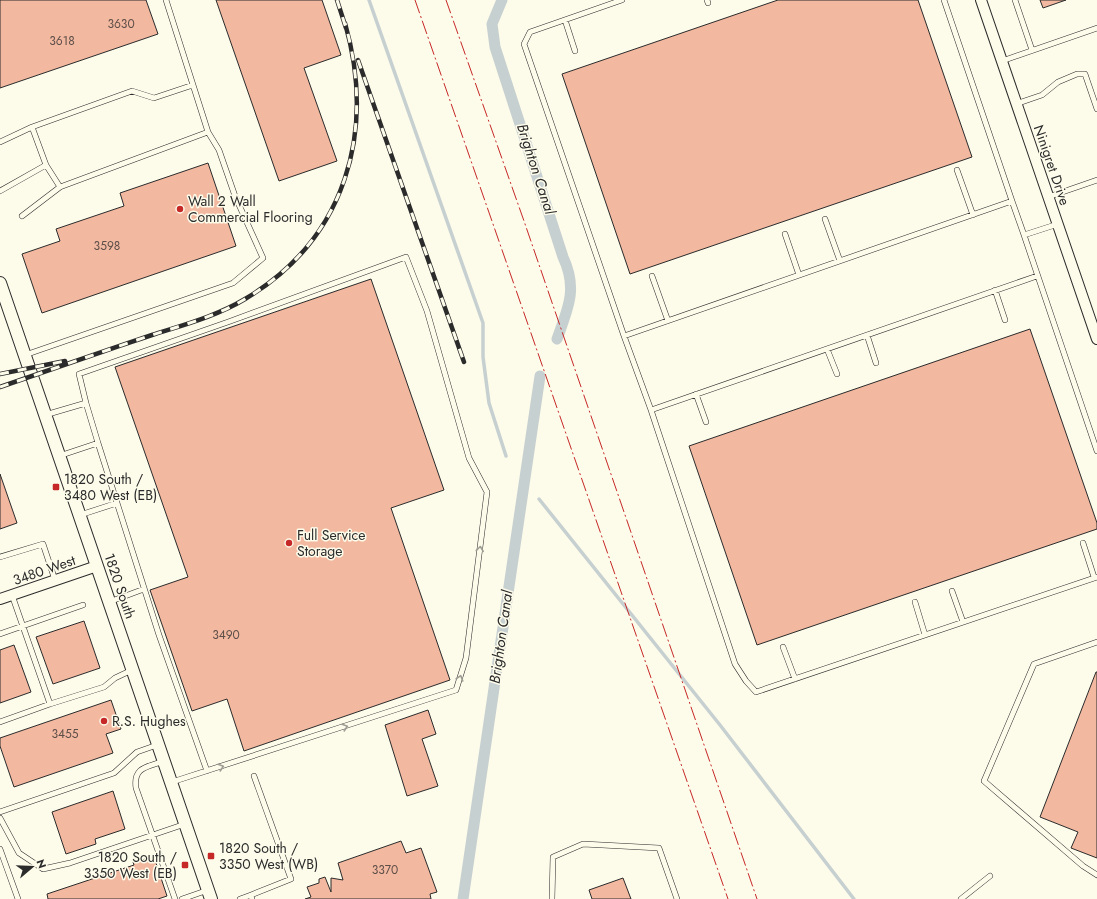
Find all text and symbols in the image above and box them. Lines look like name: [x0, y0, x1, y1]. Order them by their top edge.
house number: 3630: [107, 15, 135, 33]
house number: 3618: [49, 32, 75, 50]
water label: Brighton Canal: [511, 121, 561, 218]
street label: Ninigret Drive: [1029, 122, 1075, 208]
place label: Wall 2 Wall Commercial Flooring: [188, 191, 313, 227]
marker: Wall 2 Wall Commercial Flooring: [175, 204, 185, 214]
house number: 3598: [94, 237, 120, 255]
place label: 1820 South / 3480 West (EB): [64, 469, 157, 505]
marker: 1820 South / 3480 West (EB): [51, 482, 61, 492]
place label: Full Service Storage: [297, 525, 366, 561]
marker: Full Service Storage: [284, 538, 294, 548]
one-way arrow: [475, 546, 484, 552]
street label: 3480 West: [10, 550, 79, 590]
street label: 1820 South: [99, 551, 141, 621]
water label: Brighton Canal: [484, 588, 519, 685]
house number: 3490: [212, 626, 240, 644]
one-way arrow: [455, 674, 464, 681]
place label: R.S. Hughes: [112, 711, 186, 731]
marker: R.S. Hughes: [99, 716, 109, 726]
one-way arrow: [341, 723, 348, 731]
house number: 3455: [51, 725, 79, 743]
one-way arrow: [218, 763, 225, 771]
place label: 1820 South / 3350 West (WB): [219, 838, 318, 874]
north arrow: [12, 847, 52, 887]
place label: 1820 South / 3350 West (EB): [84, 847, 177, 883]
marker: 1820 South / 3350 West (WB): [206, 851, 216, 861]
text: N: [32, 857, 50, 870]
marker: 1820 South / 3350 West (EB): [180, 860, 190, 870]
house number: 3370: [372, 861, 398, 879]

